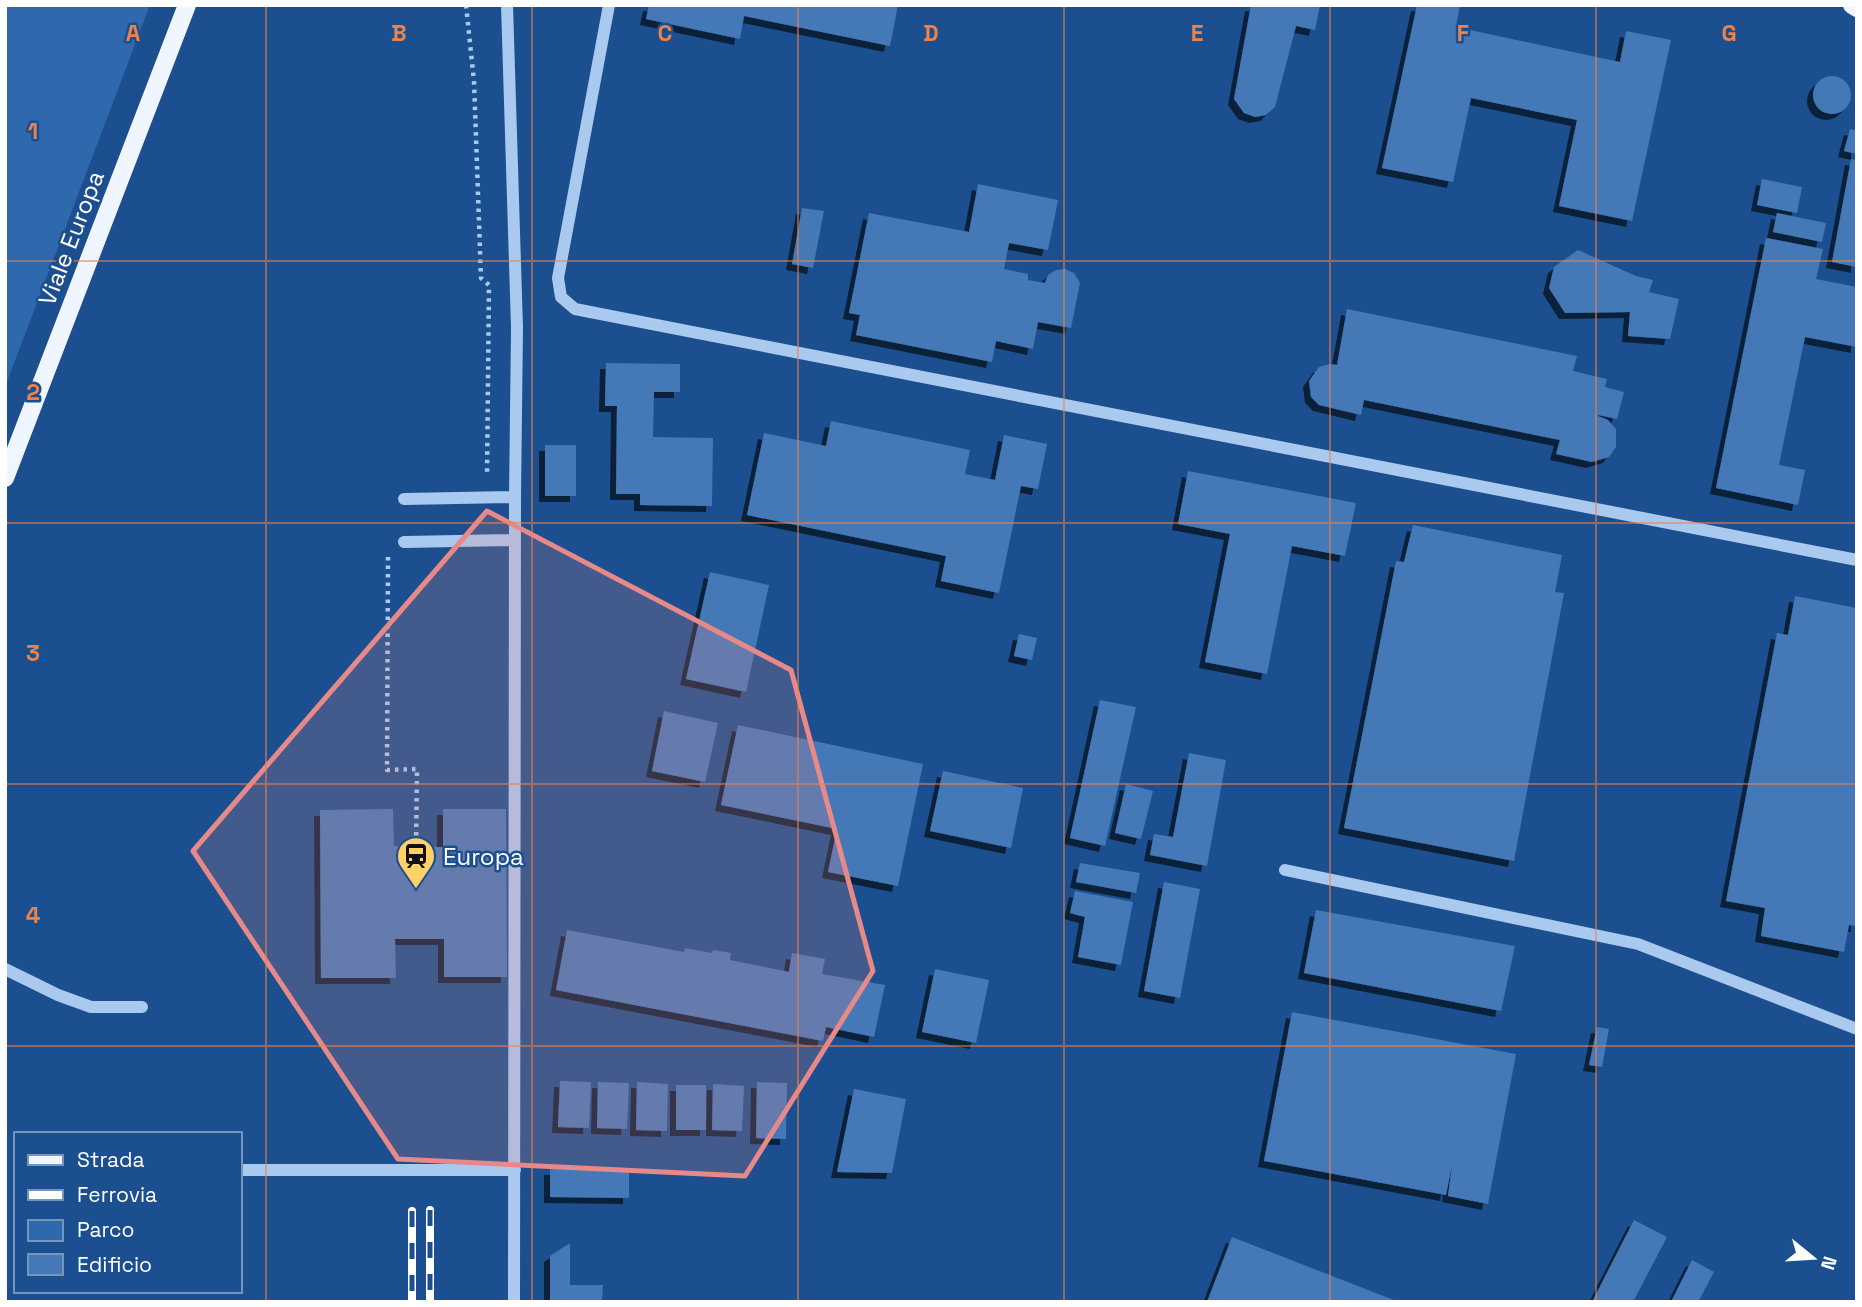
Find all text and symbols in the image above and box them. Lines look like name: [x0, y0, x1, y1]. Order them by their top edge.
text: A: [126, 18, 141, 48]
text: B: [391, 18, 407, 48]
text: C: [658, 18, 672, 48]
text: D: [923, 18, 939, 48]
text: E: [1191, 18, 1203, 48]
text: F: [1457, 18, 1469, 48]
text: G: [1721, 18, 1737, 48]
text: 1: [28, 116, 38, 146]
street label: Viale Europa: [31, 166, 111, 310]
text: 2: [26, 377, 40, 407]
text: 3: [26, 638, 40, 668]
station icon: Europa: [395, 835, 437, 890]
place label: Europa: [443, 841, 524, 872]
text: 4: [26, 900, 41, 930]
legend: [14, 1132, 242, 1293]
text: Strada: [77, 1146, 144, 1173]
text: Ferrovia: [77, 1181, 157, 1208]
text: Parco: [77, 1216, 135, 1243]
north arrow: [1778, 1223, 1848, 1293]
text: Edificio: [77, 1251, 152, 1278]
text: N: [1815, 1253, 1843, 1273]

